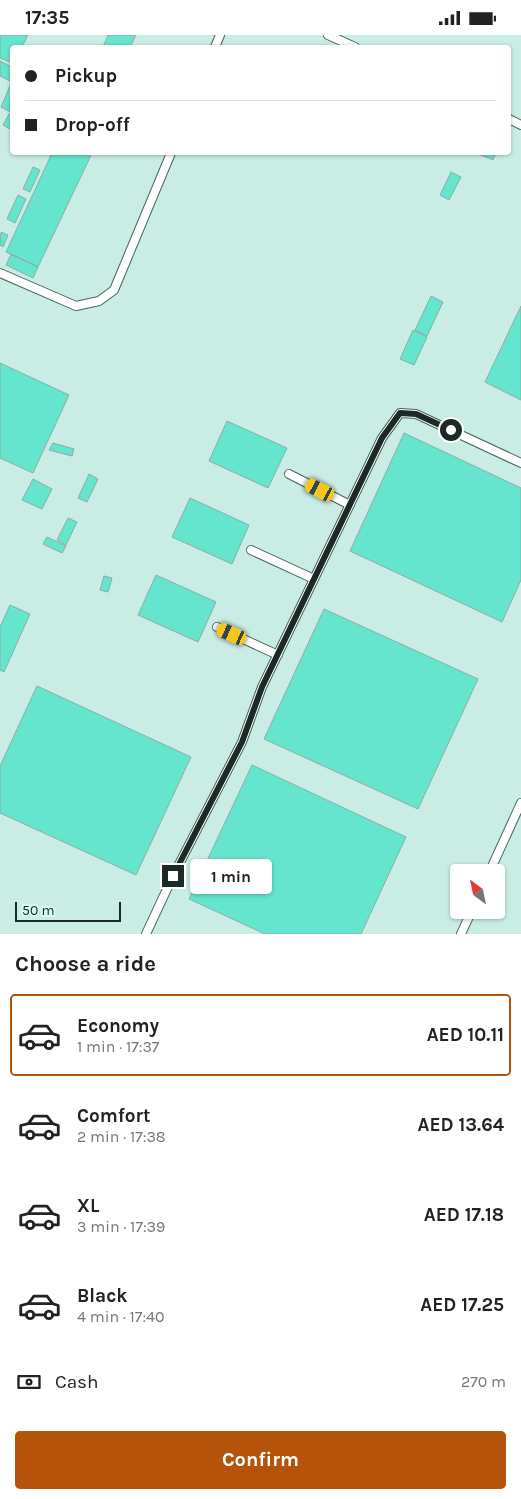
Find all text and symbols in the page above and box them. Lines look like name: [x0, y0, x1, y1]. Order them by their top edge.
text: 17:35: [25, 7, 69, 29]
text: Pickup: [55, 65, 117, 87]
text: Drop-off: [55, 114, 130, 136]
route start: [440, 419, 462, 441]
car: [303, 477, 336, 503]
car: [215, 621, 248, 647]
callout: 1 min: [190, 859, 273, 893]
north arrow: [450, 864, 505, 919]
map controls: [450, 864, 505, 919]
route end: [162, 865, 184, 887]
text: 1 min: [211, 867, 251, 886]
scale bar: [15, 899, 121, 922]
text: 50 m: [22, 902, 55, 919]
text: Choose a ride: [15, 951, 156, 977]
icon: car: [17, 1013, 62, 1058]
text: Economy: [77, 1015, 159, 1037]
text: AED 10.11: [427, 1024, 504, 1046]
text: 1 min · 17:37: [77, 1037, 159, 1056]
icon: car: [17, 1103, 62, 1148]
text: Comfort: [77, 1105, 151, 1127]
text: AED 13.64: [418, 1114, 504, 1136]
text: 2 min · 17:38: [77, 1127, 166, 1146]
icon: car: [17, 1193, 62, 1238]
text: XL: [77, 1195, 99, 1217]
text: AED 17.18: [424, 1204, 504, 1226]
text: 3 min · 17:39: [77, 1217, 165, 1236]
icon: car: [17, 1283, 62, 1328]
text: Black: [77, 1285, 128, 1307]
text: AED 17.25: [420, 1294, 504, 1316]
text: 4 min · 17:40: [77, 1307, 165, 1326]
icon: cash: [15, 1368, 43, 1396]
text: Cash: [55, 1371, 99, 1393]
text: 270 m: [461, 1372, 506, 1391]
button: Confirm: [15, 1431, 506, 1489]

